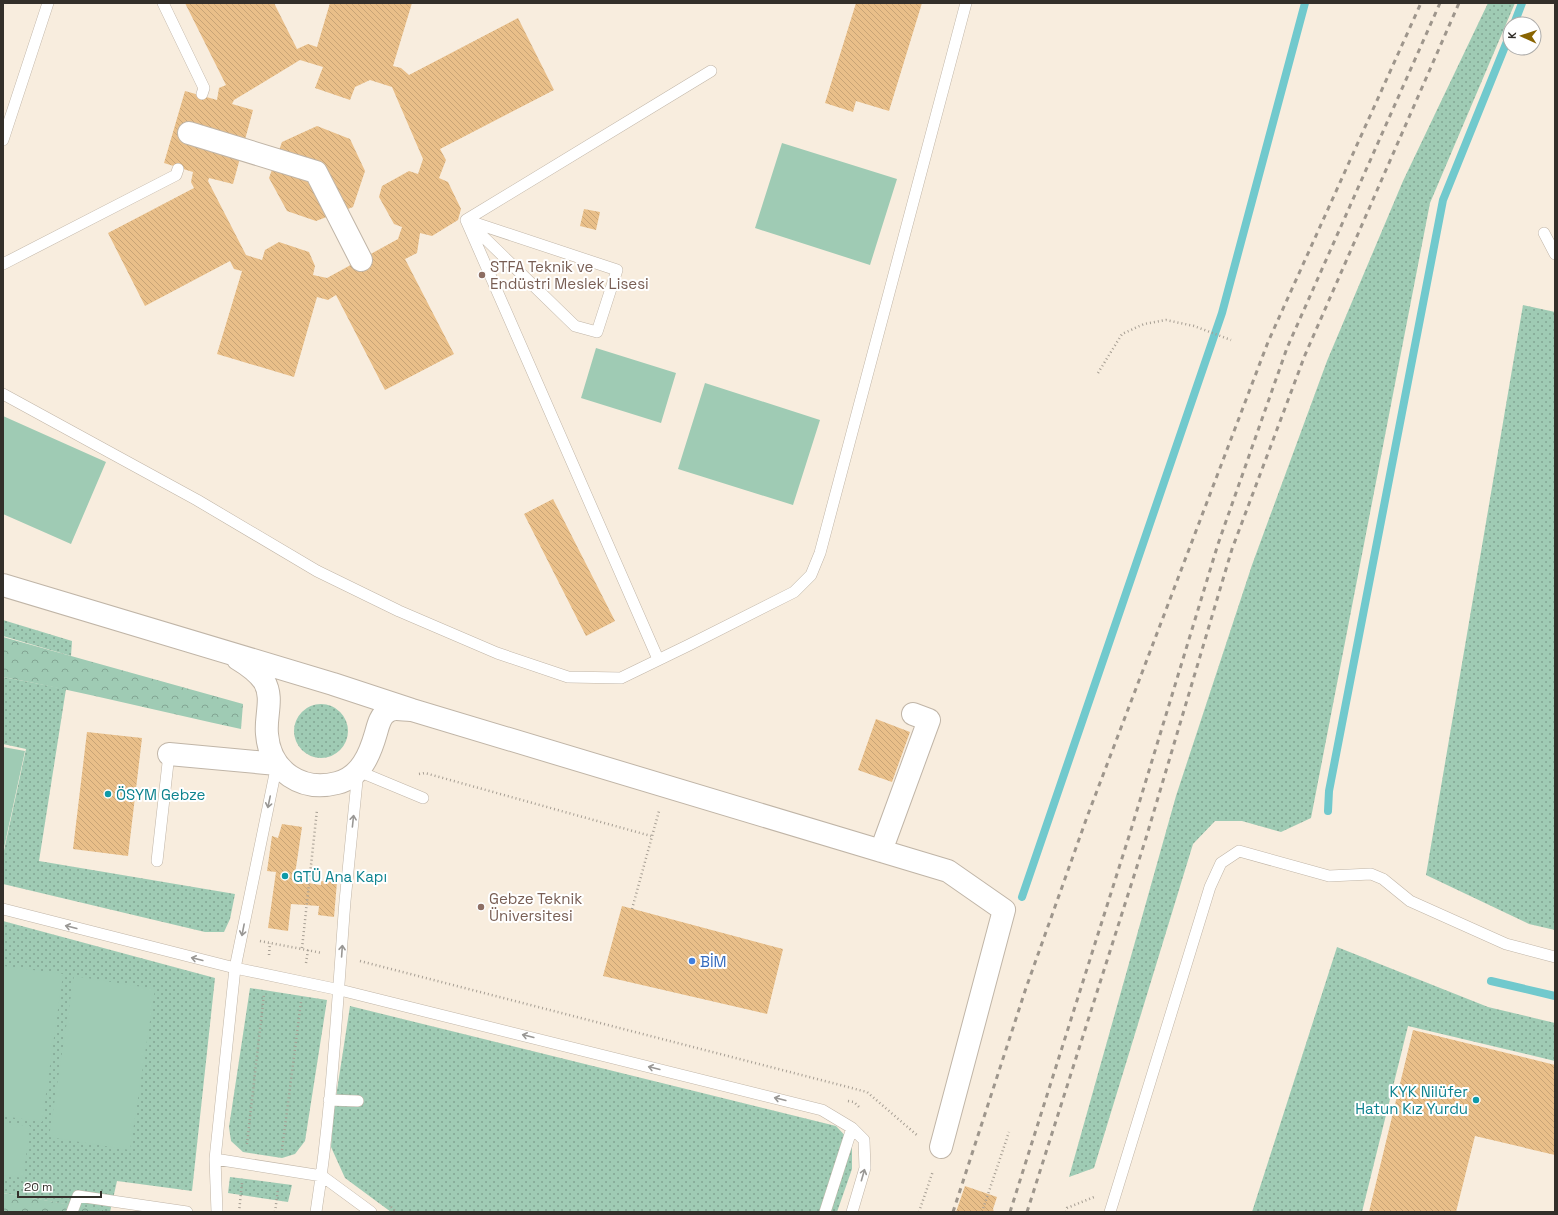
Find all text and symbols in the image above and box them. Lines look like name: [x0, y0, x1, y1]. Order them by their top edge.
north arrow: [1502, 16, 1542, 56]
text: K: [1505, 32, 1519, 39]
place label: STFA Teknik ve Endüstri Meslek Lisesi: [490, 257, 649, 293]
marker: STFA Teknik ve Endüstri Meslek Lisesi: [477, 270, 487, 280]
place label: ÖSYM Gebze: [116, 785, 206, 804]
marker: ÖSYM Gebze: [103, 789, 113, 799]
one-way arrow: [265, 795, 273, 808]
one-way arrow: [350, 815, 357, 828]
place label: GTÜ Ana Kapı: [293, 867, 387, 886]
marker: GTÜ Ana Kapı: [280, 871, 290, 881]
place label: Gebze Teknik Üniversitesi: [489, 889, 582, 925]
marker: Gebze Teknik Üniversitesi: [476, 902, 486, 912]
one-way arrow: [65, 922, 78, 930]
one-way arrow: [238, 923, 246, 936]
one-way arrow: [339, 945, 346, 958]
place label: BİM: [700, 952, 727, 971]
one-way arrow: [191, 954, 204, 962]
marker: BİM: [687, 956, 697, 966]
one-way arrow: [522, 1032, 535, 1040]
one-way arrow: [648, 1064, 661, 1071]
place label: KYK Nilüfer Hatun Kız Yurdu: [1355, 1082, 1468, 1118]
one-way arrow: [774, 1095, 787, 1103]
marker: KYK Nilüfer Hatun Kız Yurdu: [1471, 1095, 1481, 1105]
one-way arrow: [860, 1168, 867, 1181]
scale bar: [18, 1173, 101, 1199]
text: 20 m: [24, 1179, 52, 1195]

